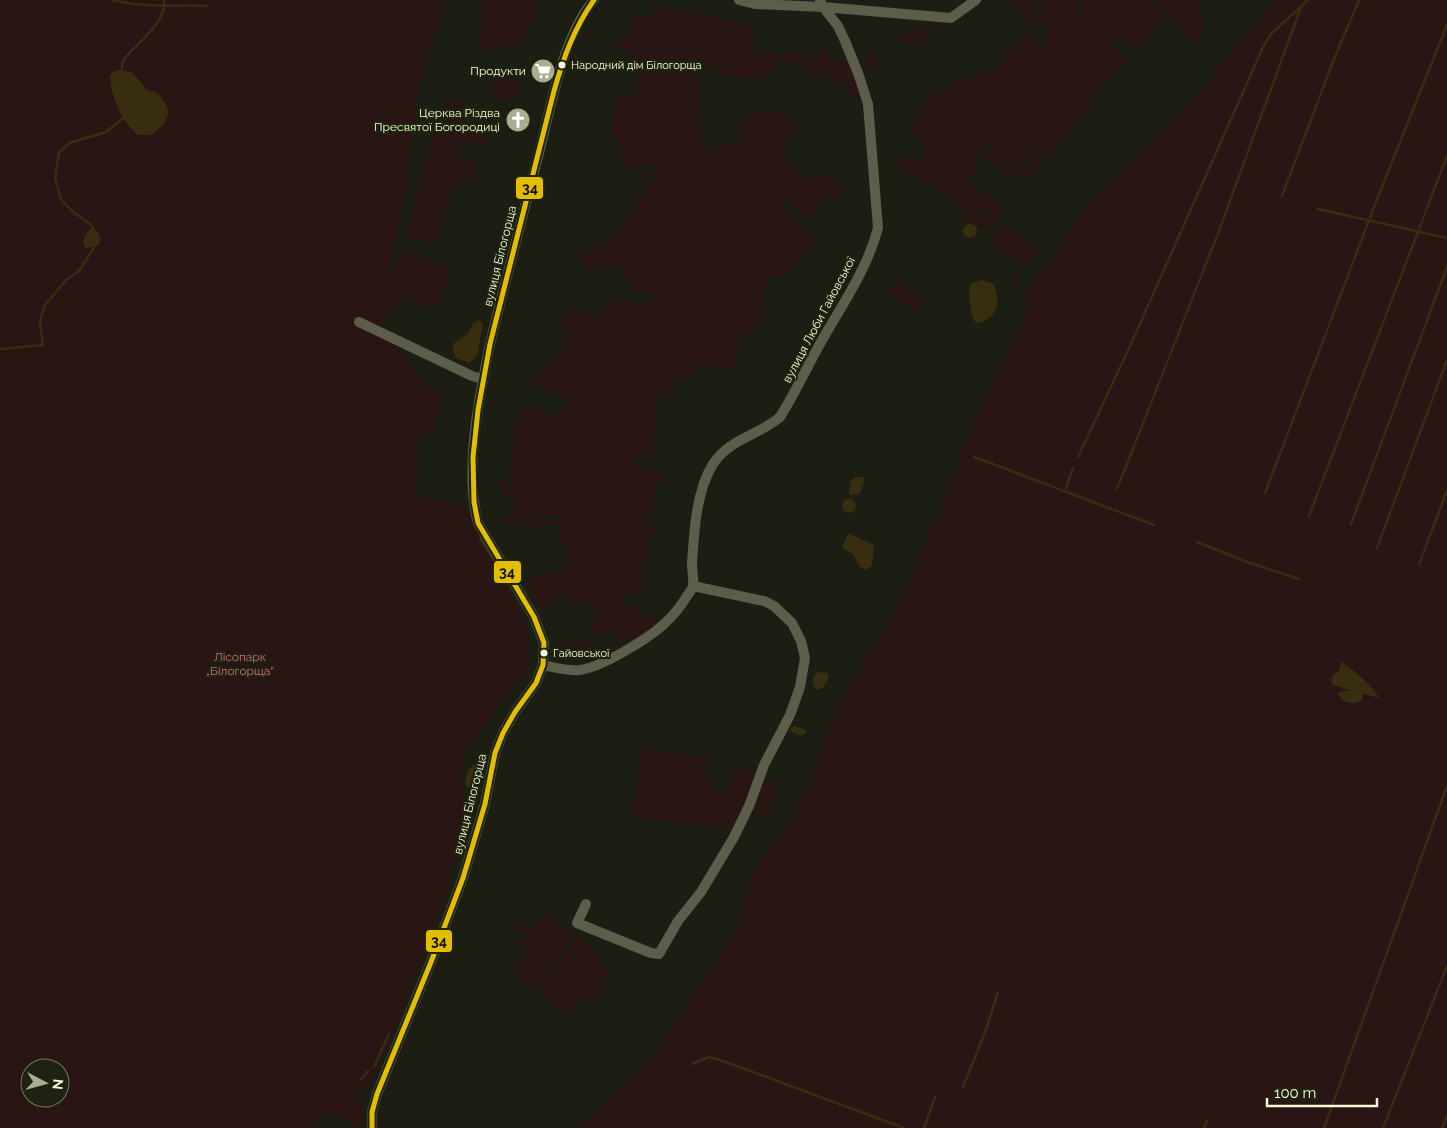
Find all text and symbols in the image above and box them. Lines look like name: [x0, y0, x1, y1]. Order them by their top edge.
supermarket icon: Продукти: [530, 58, 556, 84]
place label: Народний дім Білогорща: [571, 59, 702, 72]
marker: Народний дім Білогорща: [557, 60, 567, 70]
place label: Продукти: [470, 64, 526, 78]
place label: Церква Різдва Пресвятої Богородиці: [374, 106, 500, 134]
church icon: Церква Різдва Пресвятої Богородиці: [505, 107, 531, 133]
line badge: 34: [515, 176, 544, 200]
text: 34: [522, 180, 538, 196]
street label: вулиця Білогорща: [481, 204, 519, 308]
street label: вулиця Люби Гайовської: [780, 254, 858, 385]
line badge: 34: [493, 560, 522, 584]
text: 34: [499, 564, 515, 580]
place label: Гайовської: [553, 647, 610, 660]
marker: Гайовської: [539, 648, 549, 658]
park label: Лісопарк „Білогорща“: [206, 650, 274, 678]
street label: вулиця Білогорща: [451, 752, 489, 856]
line badge: 34: [425, 929, 453, 953]
text: 34: [431, 933, 447, 949]
north arrow: [20, 1058, 70, 1108]
scale bar: [1267, 1076, 1377, 1108]
text: N: [49, 1078, 66, 1091]
text: 100 m: [1274, 1084, 1316, 1102]

